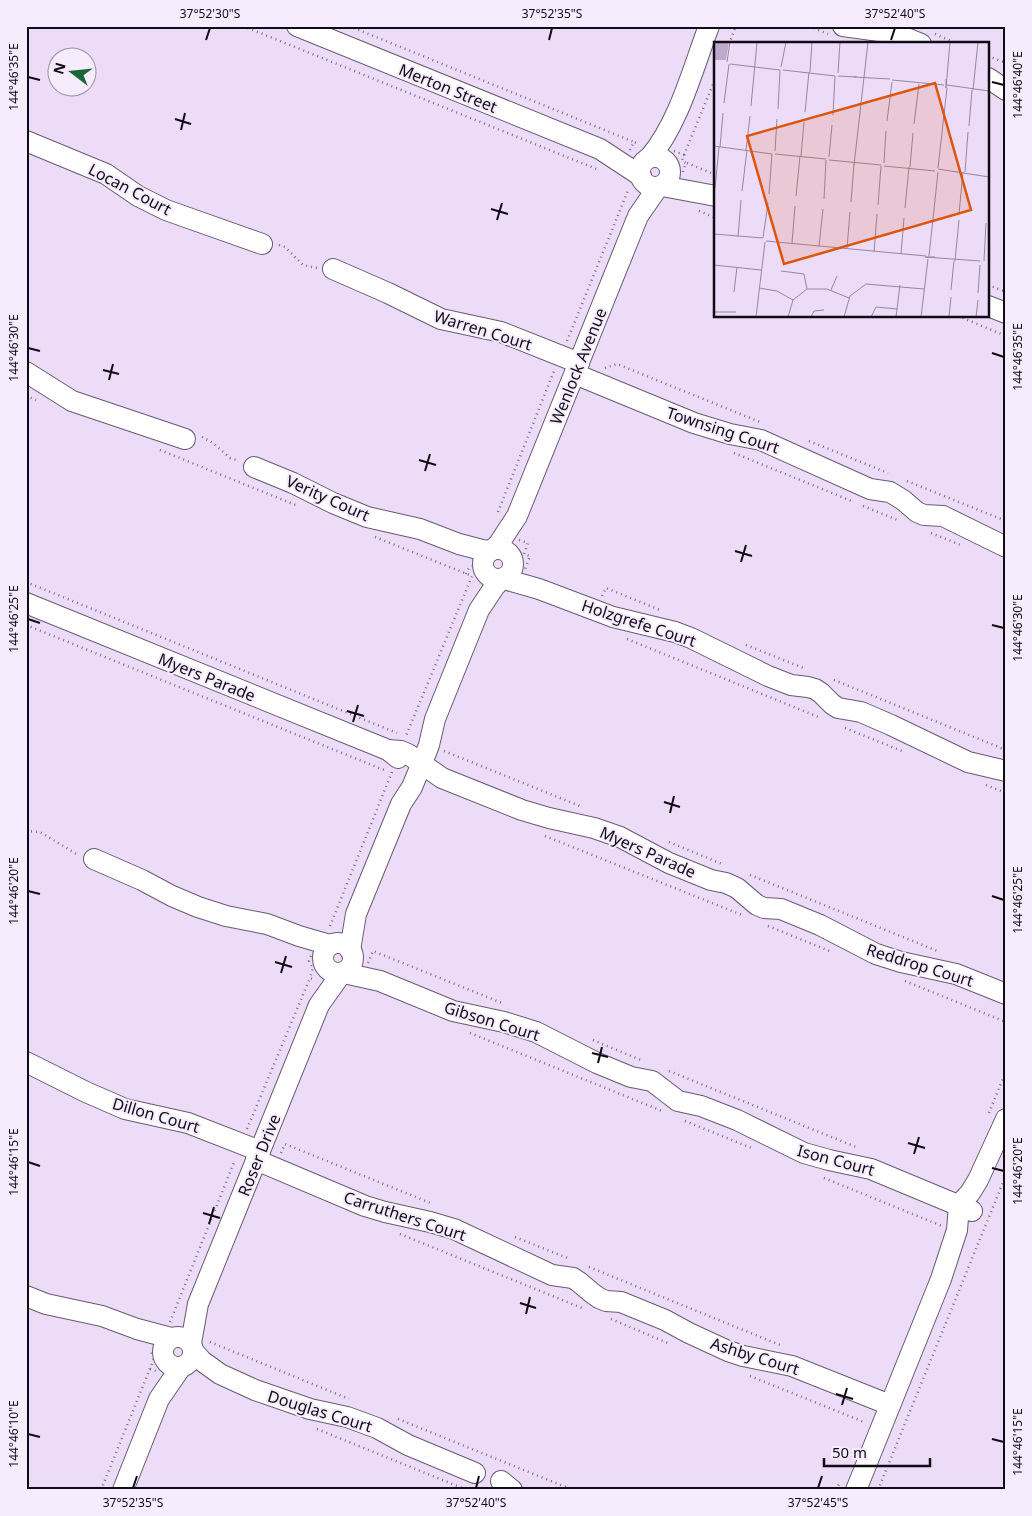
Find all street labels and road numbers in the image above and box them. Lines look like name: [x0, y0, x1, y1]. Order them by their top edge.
street label: Merton Street: [396, 58, 501, 118]
street label: Locan Court: [85, 158, 175, 220]
street label: Wenlock Avenue: [545, 304, 611, 428]
street label: Warren Court: [431, 305, 535, 355]
street label: Townsing Court: [664, 401, 782, 459]
street label: Verity Court: [283, 470, 373, 526]
street label: Holzgrefe Court: [579, 594, 699, 652]
street label: Myers Parade: [155, 648, 259, 706]
street label: Myers Parade: [597, 821, 699, 883]
street label: Reddrop Court: [864, 938, 976, 992]
street label: Gibson Court: [441, 996, 543, 1046]
street label: Dillon Court: [110, 1092, 202, 1138]
street label: Roser Drive: [233, 1111, 285, 1199]
street label: Ison Court: [795, 1139, 877, 1181]
street label: Carruthers Court: [341, 1186, 469, 1246]
street label: Ashby Court: [708, 1332, 802, 1380]
street label: Douglas Court: [265, 1385, 375, 1437]

